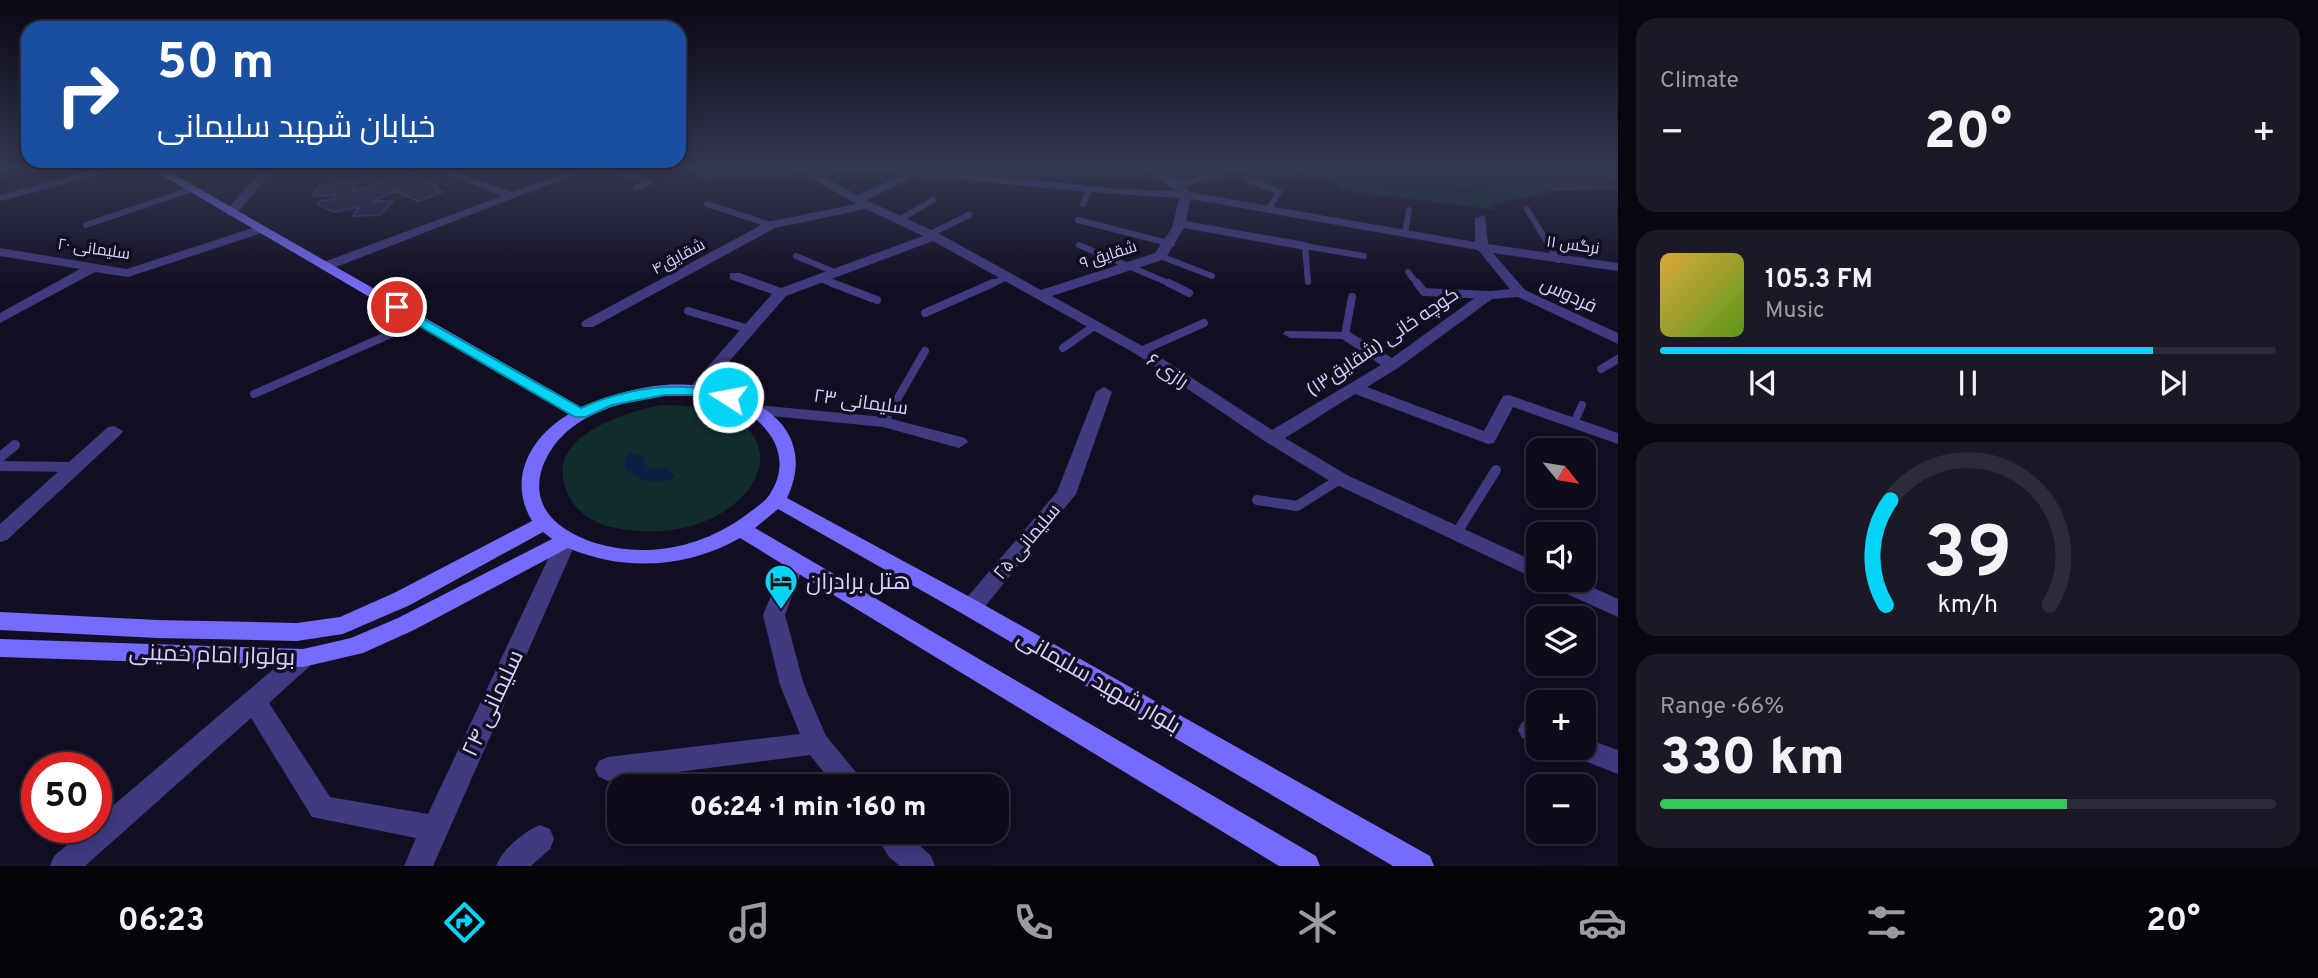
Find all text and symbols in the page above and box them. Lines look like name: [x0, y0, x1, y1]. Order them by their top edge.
text: 50 m: [157, 34, 274, 96]
icon: right: [42, 49, 133, 140]
text: Climate: [1660, 67, 1739, 96]
text: 20°: [1924, 101, 2012, 167]
text: خیابان شهید سلیمانی: [157, 109, 436, 149]
text: −: [1660, 110, 1685, 159]
text: +: [2251, 110, 2276, 159]
street label: نرگس ۱۱: [1545, 232, 1601, 260]
street label: سلیمانی ۲۰: [56, 235, 131, 265]
street label: شقایق۴: [649, 235, 709, 280]
street label: شقایق ۹: [1078, 237, 1140, 275]
text: 105.3 FM: [1765, 264, 1873, 297]
street label: فردوس: [1536, 272, 1600, 319]
pin: [367, 277, 427, 337]
street label: کوچه خانی (شقایق۱۳): [1302, 283, 1464, 403]
icon: arrive: [378, 288, 416, 326]
text: Music: [1765, 297, 1825, 326]
street label: رازی ۶: [1141, 349, 1193, 394]
position arrow: [691, 360, 765, 434]
icon: previous: [1744, 364, 1782, 402]
icon: pause: [1949, 364, 1987, 402]
icon: next: [2154, 364, 2192, 402]
street label: سلیمانی ۲۳: [812, 385, 909, 421]
north arrow: [1526, 438, 1596, 508]
map controls: [1526, 438, 1596, 844]
street label: سلیمانی ۲۵: [989, 499, 1066, 585]
text: 39: [1924, 511, 2012, 603]
button: sound: [1526, 522, 1596, 592]
hotel icon: هتل برادران: [762, 562, 800, 611]
place label: هتل برادران: [806, 569, 910, 598]
text: km/h: [1938, 590, 1998, 622]
button: layers: [1526, 606, 1596, 676]
street label: بلوار شهید سلیمانی: [1011, 624, 1185, 742]
street label: بولوار امام خمینی: [128, 639, 296, 674]
street label: سلیمانی ۲۴: [457, 646, 532, 762]
button: +: [1526, 690, 1596, 760]
text: Range · 66%: [1660, 693, 1784, 722]
text: 330 km: [1660, 727, 1845, 793]
speed limit sign: 50: [21, 752, 112, 843]
button: −: [1526, 774, 1596, 844]
text: 06:24 · 1 min · 160 m: [690, 792, 926, 825]
icon: directions: [440, 898, 489, 947]
icon: music: [725, 898, 774, 947]
icon: phone: [1009, 898, 1058, 947]
icon: climate: [1293, 898, 1342, 947]
icon: car: [1578, 898, 1627, 947]
icon: filters: [1862, 898, 1911, 947]
text: 06:23: [118, 902, 205, 942]
text: 20°: [2146, 902, 2200, 942]

